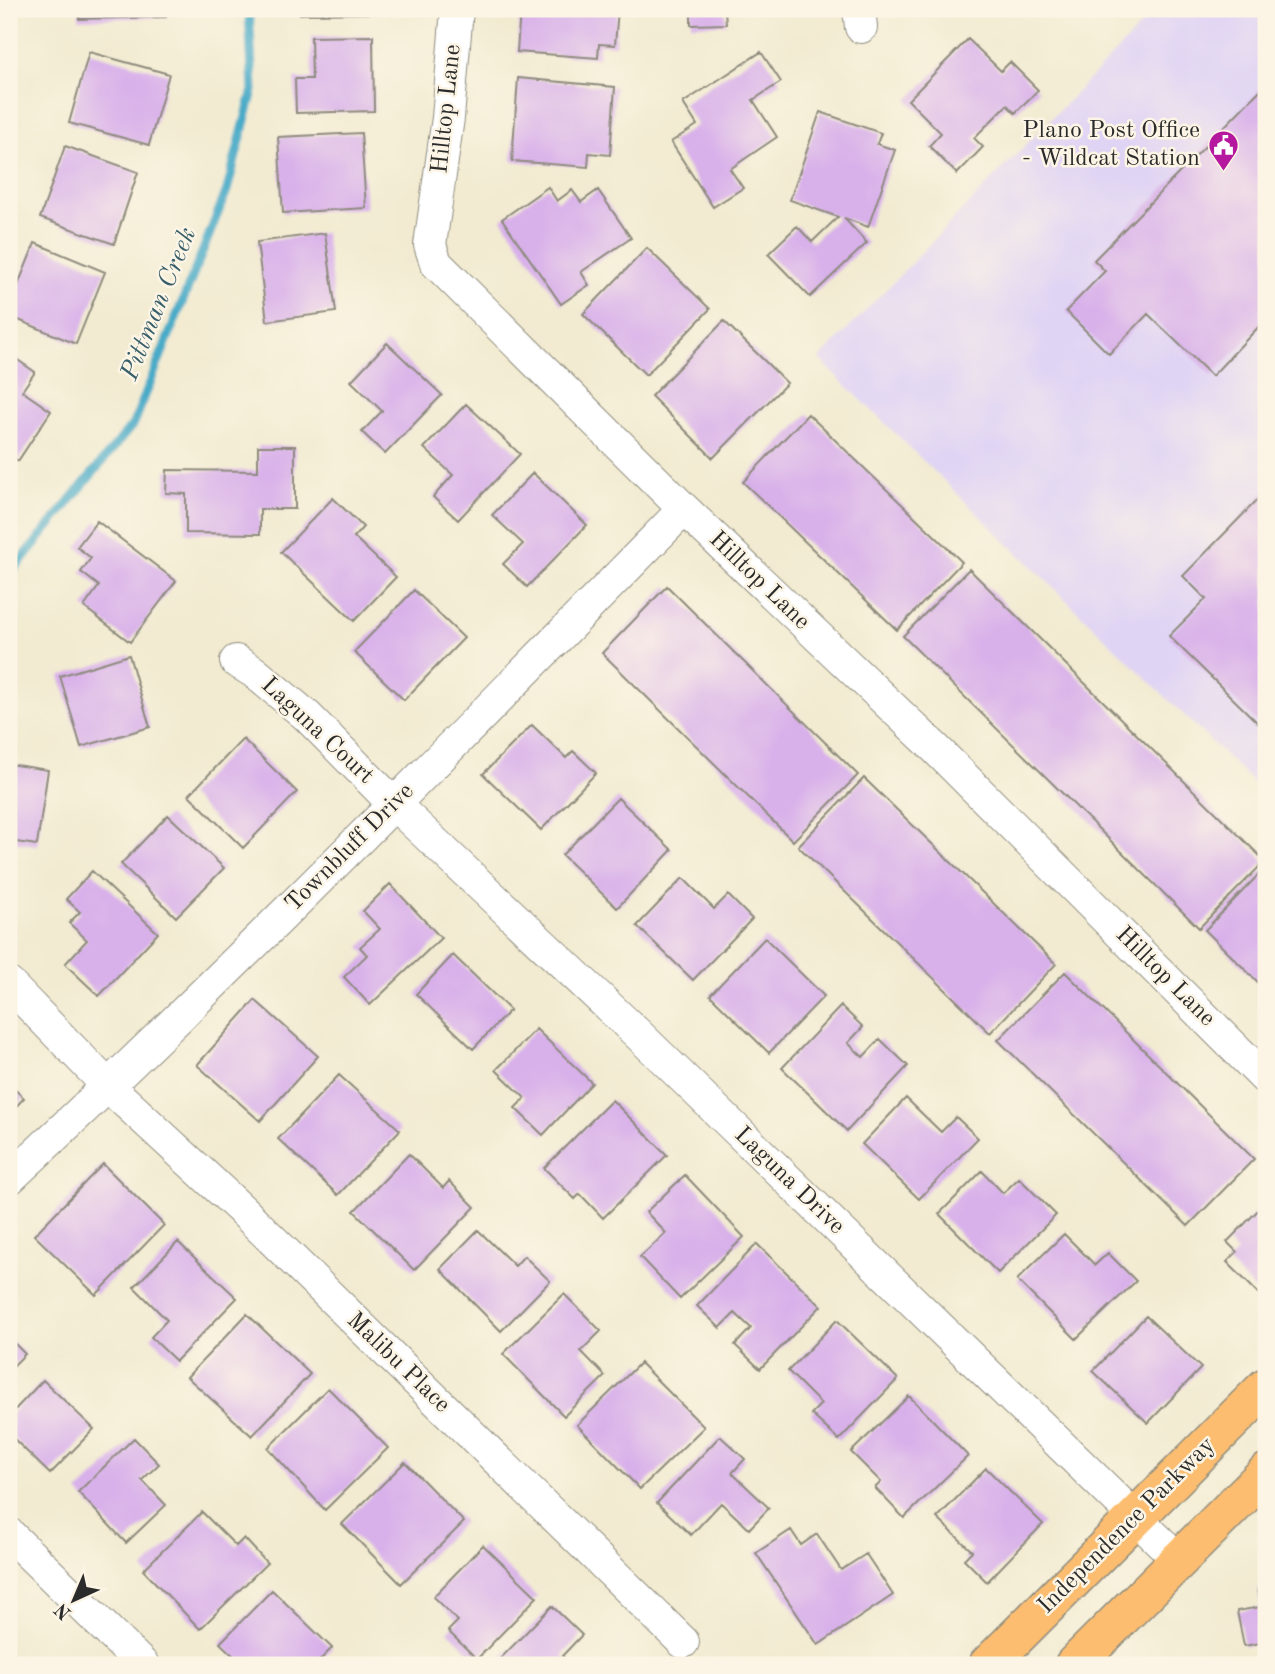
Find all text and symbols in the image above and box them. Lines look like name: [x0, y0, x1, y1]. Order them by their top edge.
street label: Hilltop Lane: [428, 43, 466, 175]
place label: Plano Post Office - Wildcat Station: [1022, 119, 1200, 171]
public building icon: Plano Post Office - Wildcat Station: [1206, 128, 1240, 172]
water label: Pittman Creek: [116, 224, 201, 385]
street label: Hilltop Lane: [704, 527, 814, 635]
street label: Laguna Court: [256, 673, 378, 789]
street label: Townbluff Drive: [281, 779, 419, 917]
street label: Hilltop Lane: [1111, 923, 1219, 1031]
street label: Laguna Drive: [729, 1123, 849, 1239]
street label: Malibu Place: [342, 1308, 454, 1418]
street label: Independence Parkway: [1034, 1433, 1220, 1619]
north arrow: [38, 1566, 108, 1636]
text: N: [52, 1598, 76, 1622]

